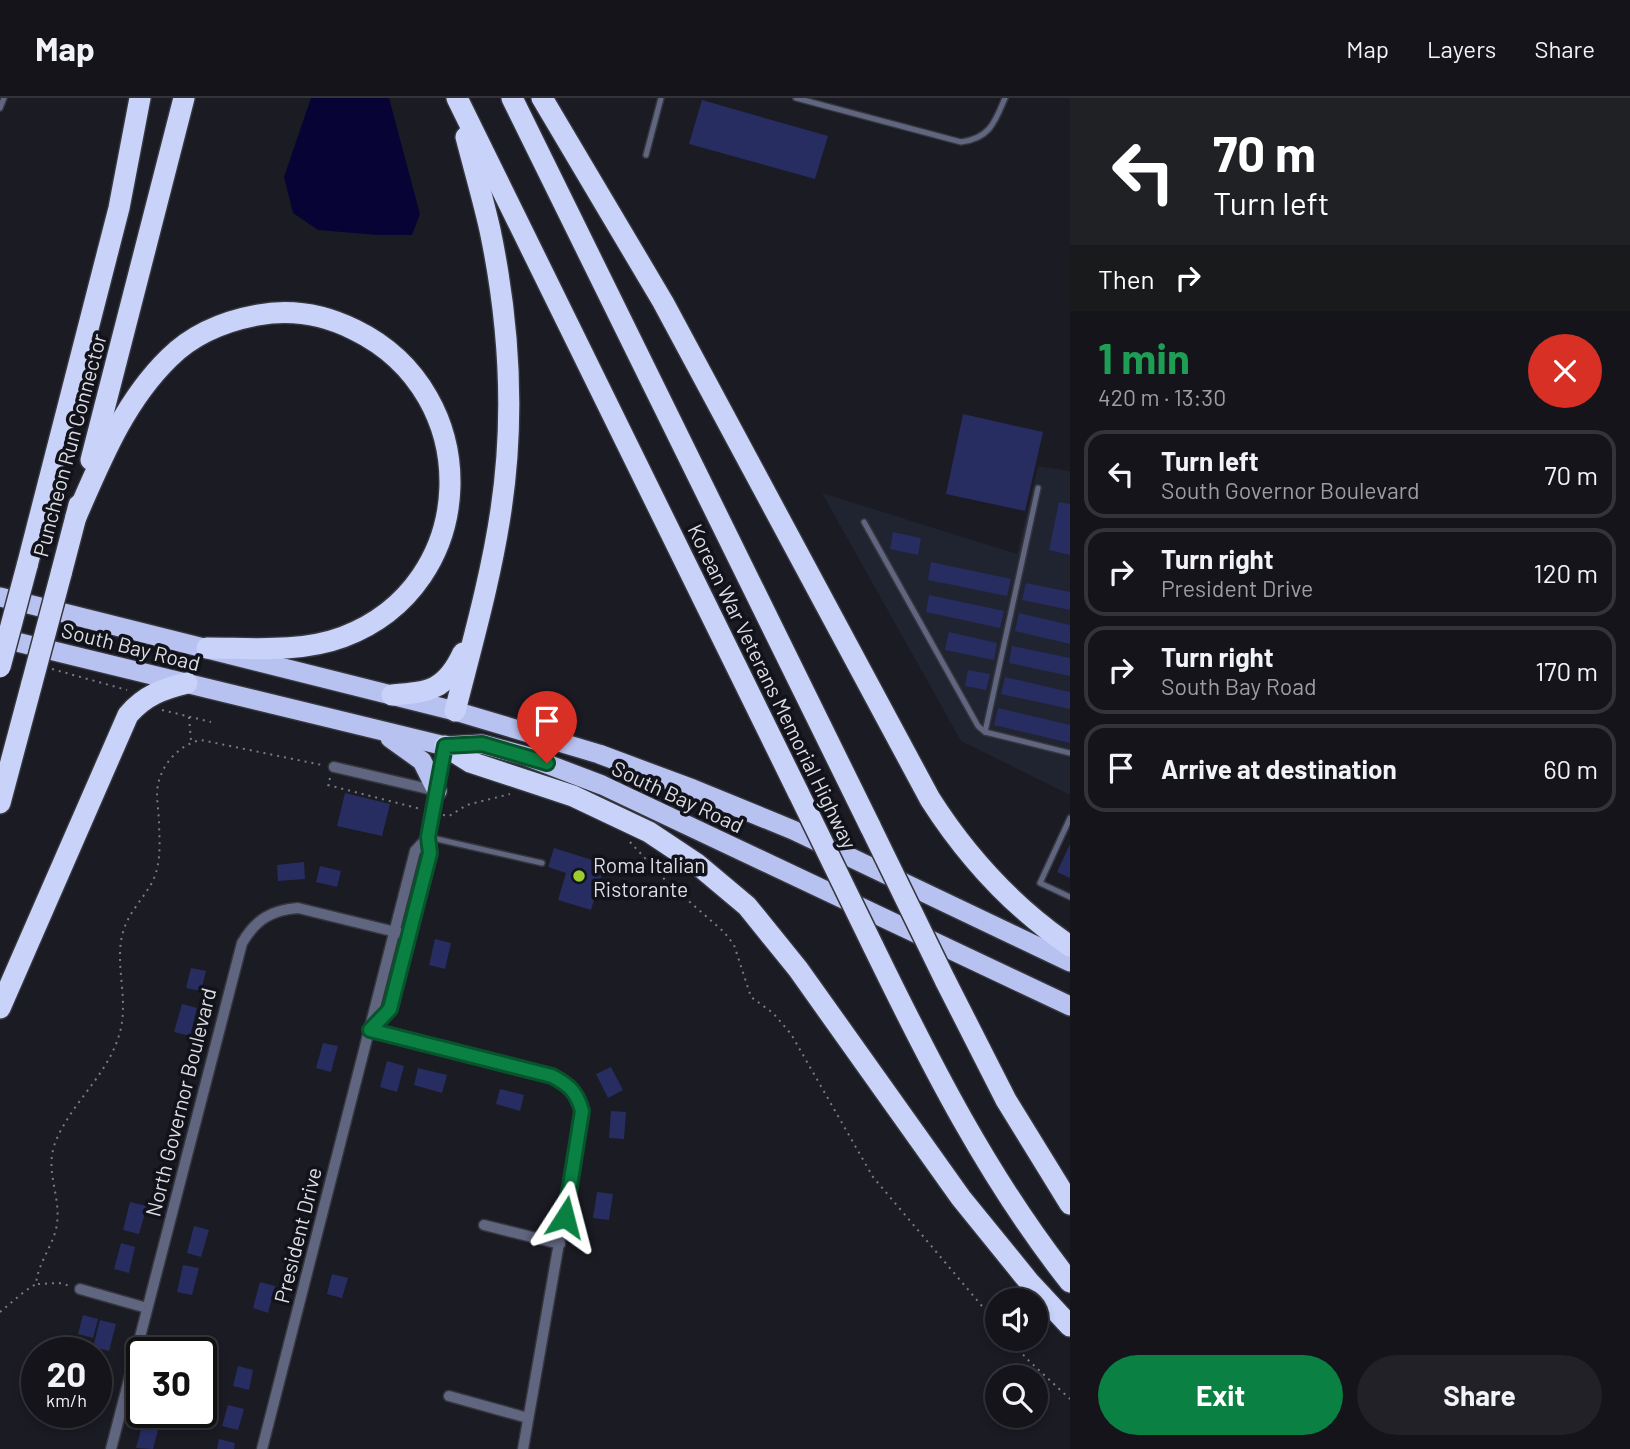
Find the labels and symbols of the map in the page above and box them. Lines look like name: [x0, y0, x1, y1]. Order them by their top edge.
street label: Puncheon Run Connector: [27, 330, 111, 559]
street label: Korean War Veterans Memorial Highway: [683, 520, 863, 853]
street label: South Bay Road: [59, 617, 203, 675]
pin: [517, 691, 577, 763]
street label: South Bay Road: [608, 755, 748, 837]
place label: Roma Italian Ristorante: [593, 852, 706, 901]
marker: Roma Italian Ristorante: [571, 868, 587, 884]
street label: North Governor Boulevard: [139, 985, 221, 1219]
street label: President Drive: [268, 1165, 326, 1305]
position arrow: [528, 1180, 602, 1254]
speed limit sign: 30: [126, 1337, 217, 1428]

